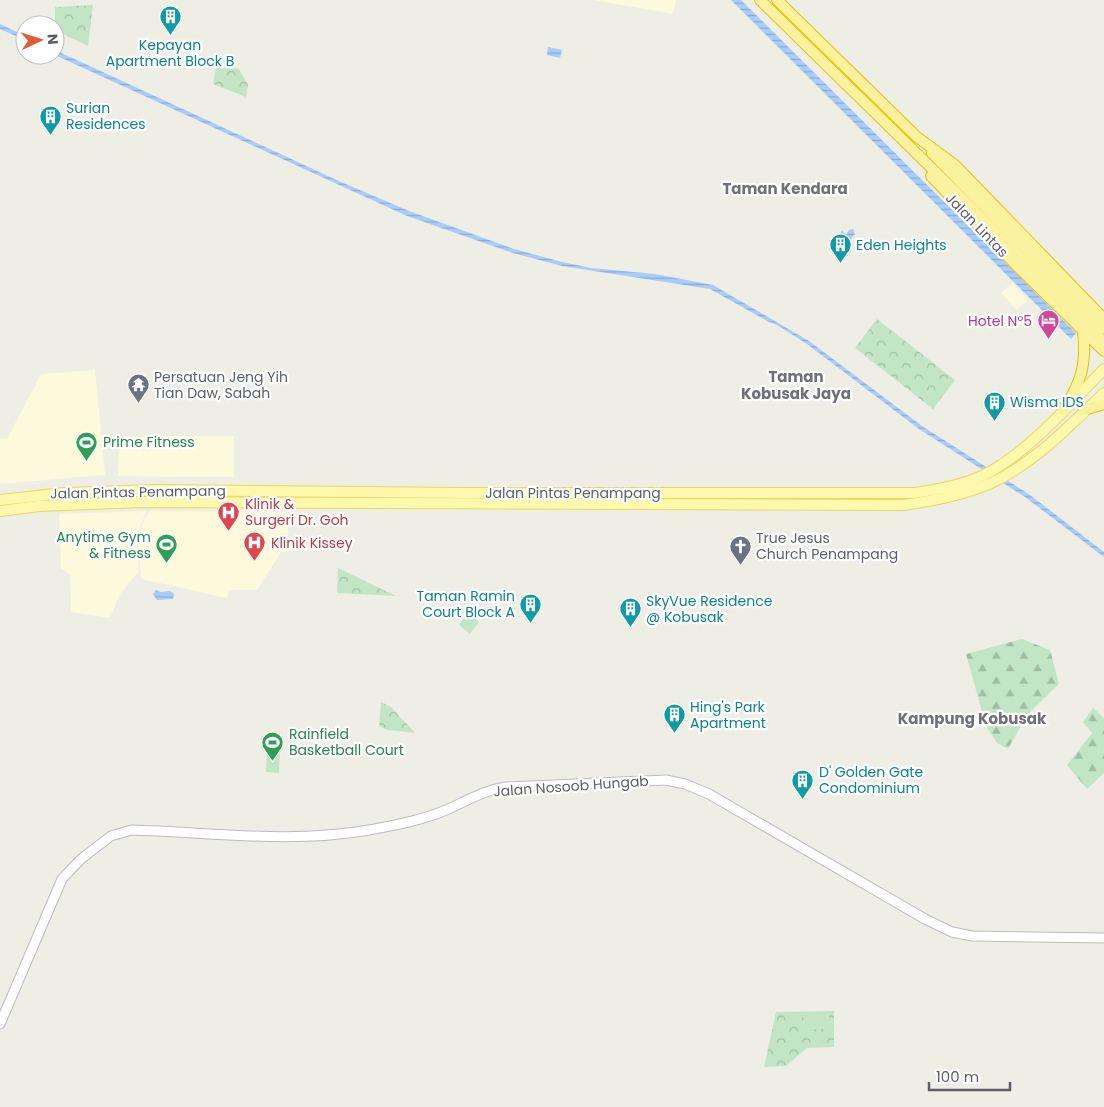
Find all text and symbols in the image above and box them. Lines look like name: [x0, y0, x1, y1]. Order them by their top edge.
building icon: Kepayan Apartment Block B: [158, 5, 182, 36]
north arrow: [15, 15, 65, 65]
text: N: [43, 33, 63, 45]
place label: Kepayan Apartment Block B: [106, 35, 234, 71]
place label: Surian Residences: [66, 98, 146, 134]
building icon: Surian Residences: [38, 104, 62, 135]
district label: Taman Kendara: [722, 178, 848, 199]
street label: Jalan Lintas: [941, 188, 1013, 262]
building icon: Eden Heights: [828, 233, 852, 264]
place label: Eden Heights: [856, 235, 947, 255]
hotel icon: Hotel N°5: [1036, 309, 1060, 340]
place label: Hotel N°5: [968, 311, 1032, 331]
district label: Taman Kobusak Jaya: [741, 366, 851, 404]
place label: Persatuan Jeng Yih Tian Daw, Sabah: [154, 367, 288, 403]
temple icon: Persatuan Jeng Yih Tian Daw, Sabah: [126, 373, 150, 404]
building icon: Wisma IDS: [982, 390, 1006, 421]
place label: Wisma IDS: [1010, 392, 1084, 412]
sports icon: Prime Fitness: [75, 430, 99, 461]
place label: Prime Fitness: [103, 432, 194, 452]
street label: Jalan Pintas Penampang: [50, 480, 226, 504]
street label: Jalan Pintas Penampang: [485, 483, 661, 503]
place label: Klinik & Surgeri Dr. Goh: [245, 494, 349, 530]
hospital icon: Klinik & Surgeri Dr. Goh: [217, 500, 241, 531]
place label: Anytime Gym & Fitness: [56, 527, 151, 563]
place label: True Jesus Church Penampang: [756, 528, 898, 564]
hospital icon: Klinik Kissey: [243, 531, 267, 562]
sports icon: Anytime Gym & Fitness: [155, 533, 179, 564]
place label: Klinik Kissey: [271, 533, 353, 553]
church icon: True Jesus Church Penampang: [728, 534, 752, 565]
place label: Taman Ramin Court Block A: [417, 586, 515, 622]
place label: SkyVue Residence @ Kobusak: [646, 591, 773, 627]
building icon: Taman Ramin Court Block A: [519, 592, 543, 623]
building icon: SkyVue Residence @ Kobusak: [618, 597, 642, 628]
place label: Hing's Park Apartment: [690, 697, 766, 733]
building icon: Hing's Park Apartment: [662, 703, 686, 734]
district label: Kampung Kobusak: [898, 708, 1047, 729]
place label: Rainfield Basketball Court: [289, 724, 404, 760]
sports icon: Rainfield Basketball Court: [261, 730, 285, 761]
place label: D' Golden Gate Condominium: [819, 762, 923, 798]
building icon: D' Golden Gate Condominium: [791, 768, 815, 799]
street label: Jalan Nosoob Hungab: [493, 771, 649, 801]
scale bar: [929, 1060, 1010, 1092]
text: 100 m: [936, 1066, 979, 1087]

